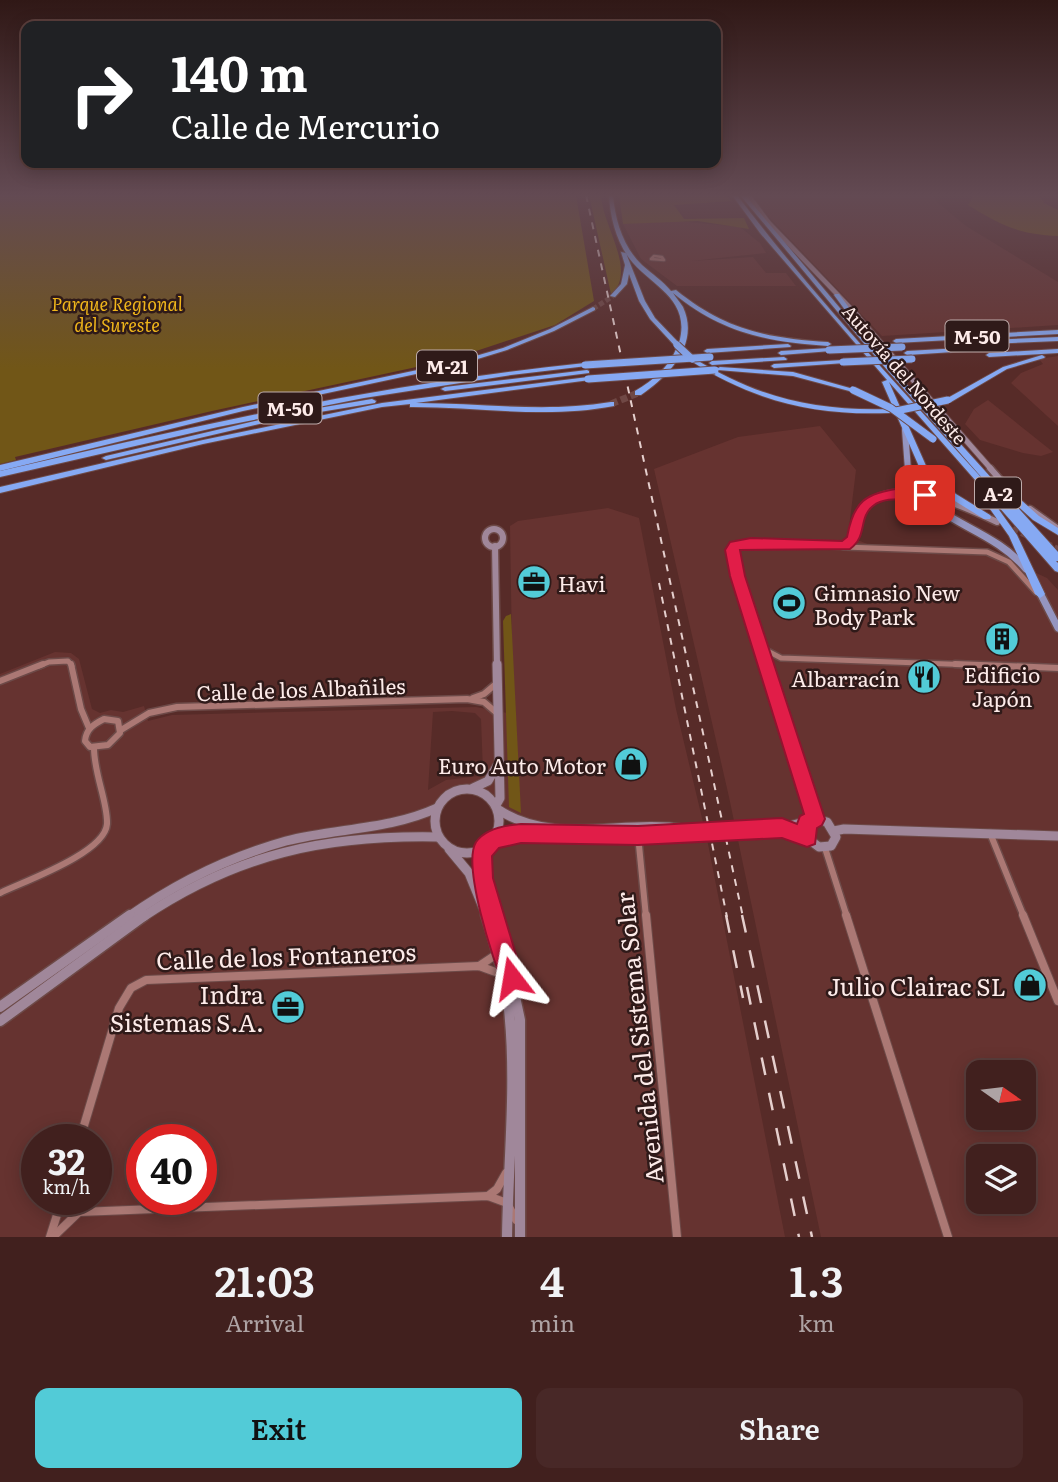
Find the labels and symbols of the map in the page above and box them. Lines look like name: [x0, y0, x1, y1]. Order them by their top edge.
park label: Parque Regional del Sureste: [51, 290, 184, 338]
street label: Autovía del Nordeste: [837, 298, 973, 450]
road number: M-50: [946, 320, 1009, 352]
road number: M-21: [417, 350, 477, 382]
road number: M-50: [258, 392, 322, 424]
pin: [895, 465, 955, 525]
road number: A-2: [975, 478, 1021, 508]
office icon: Havi: [515, 563, 553, 601]
place label: Havi: [558, 567, 606, 598]
place label: Gimnasio New Body Park: [814, 576, 960, 631]
sports icon: Gimnasio New Body Park: [770, 584, 808, 622]
building icon: Edificio Japón: [983, 620, 1021, 658]
restaurant icon: Albarracín: [905, 658, 943, 696]
place label: Edificio Japón: [964, 658, 1040, 713]
place label: Albarracín: [791, 662, 900, 693]
street label: Calle de los Albañiles: [196, 669, 406, 707]
shop icon: Euro Auto Motor: [612, 745, 650, 783]
place label: Euro Auto Motor: [438, 749, 606, 780]
street label: Avenida del Sistema Solar: [605, 890, 671, 1185]
street label: Calle de los Fontaneros: [155, 933, 417, 977]
position arrow: [475, 941, 549, 1015]
shop icon: Julio Clairac SL: [1011, 966, 1049, 1004]
place label: Julio Clairac SL: [827, 968, 1006, 1003]
place label: Indra Sistemas S.A.: [110, 976, 264, 1039]
office icon: Indra Sistemas S.A.: [269, 988, 307, 1026]
north arrow: [966, 1060, 1036, 1130]
speed limit sign: 40: [126, 1124, 217, 1215]

